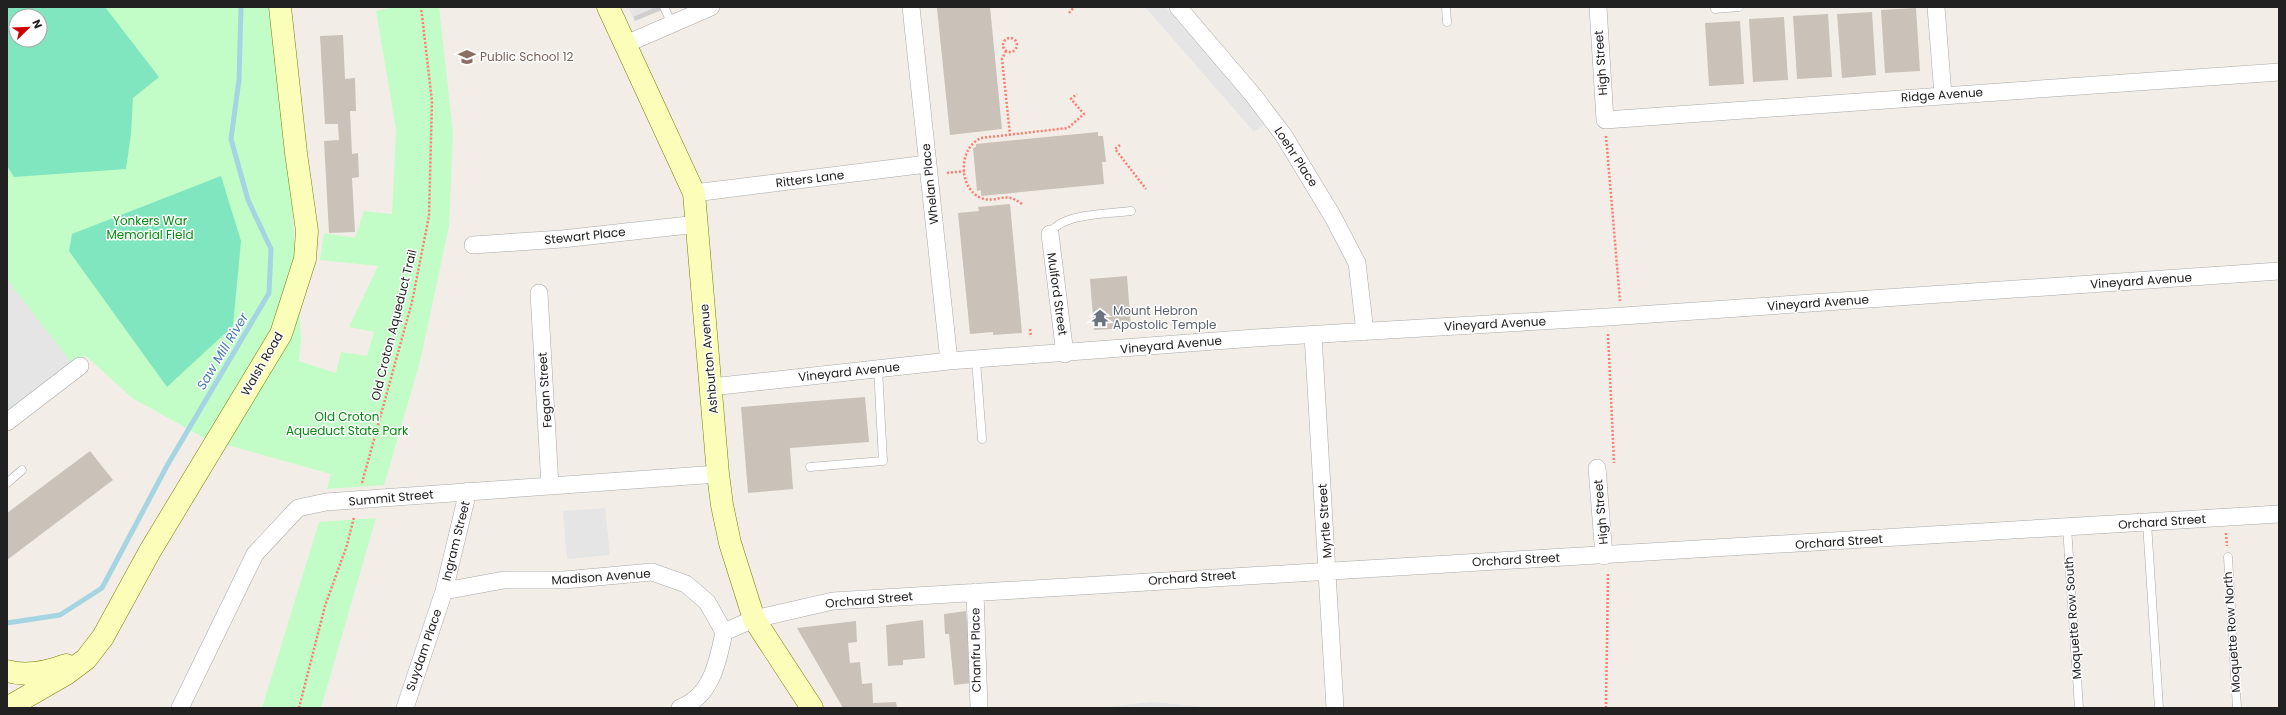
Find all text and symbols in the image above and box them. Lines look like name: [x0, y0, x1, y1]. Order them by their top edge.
north arrow: [8, 8, 48, 48]
text: N: [28, 17, 46, 31]
street label: High Street: [1590, 30, 1611, 96]
school or university icon: Public School 12: [457, 47, 477, 67]
place label: Public School 12: [480, 48, 573, 65]
street label: Ridge Avenue: [1900, 83, 1984, 106]
street label: Loehr Place: [1271, 123, 1322, 190]
street label: Whelan Place: [917, 143, 942, 225]
street label: Ritters Lane: [775, 166, 845, 191]
park label: Yonkers War Memorial Field: [106, 212, 194, 243]
street label: Stewart Place: [543, 223, 626, 248]
street label: Old Croton Aqueduct Trail: [367, 248, 421, 402]
street label: Mulford Street: [1043, 251, 1072, 336]
street label: Vineyard Avenue: [2090, 268, 2192, 293]
street label: Vineyard Avenue: [1767, 290, 1869, 315]
place label: Mount Hebron Apostolic Temple: [1113, 302, 1216, 333]
street label: Ashburton Avenue: [695, 303, 722, 415]
water label: Saw Mill River: [192, 308, 254, 393]
temple icon: Mount Hebron Apostolic Temple: [1090, 308, 1110, 328]
street label: Vineyard Avenue: [1444, 312, 1546, 335]
street label: Walsh Road: [236, 329, 287, 399]
street label: Vineyard Avenue: [1119, 332, 1222, 357]
street label: Fegan Street: [533, 352, 556, 428]
street label: Vineyard Avenue: [797, 358, 901, 385]
park label: Old Croton Aqueduct State Park: [286, 408, 409, 439]
street label: High Street: [1589, 479, 1612, 545]
street label: Myrtle Street: [1313, 483, 1336, 559]
street label: Summit Street: [348, 485, 434, 510]
street label: Ingram Street: [437, 499, 474, 583]
street label: Orchard Street: [2118, 510, 2206, 533]
street label: Orchard Street: [1795, 530, 1883, 553]
street label: Orchard Street: [1472, 549, 1560, 570]
street label: Moquette Row South: [2060, 556, 2085, 680]
street label: Madison Avenue: [551, 565, 651, 588]
street label: Orchard Street: [1148, 566, 1236, 589]
street label: Moquette Row North: [2219, 571, 2244, 693]
street label: Orchard Street: [824, 587, 913, 612]
street label: Suydam Place: [401, 606, 446, 693]
street label: Chanfru Place: [966, 607, 985, 693]

